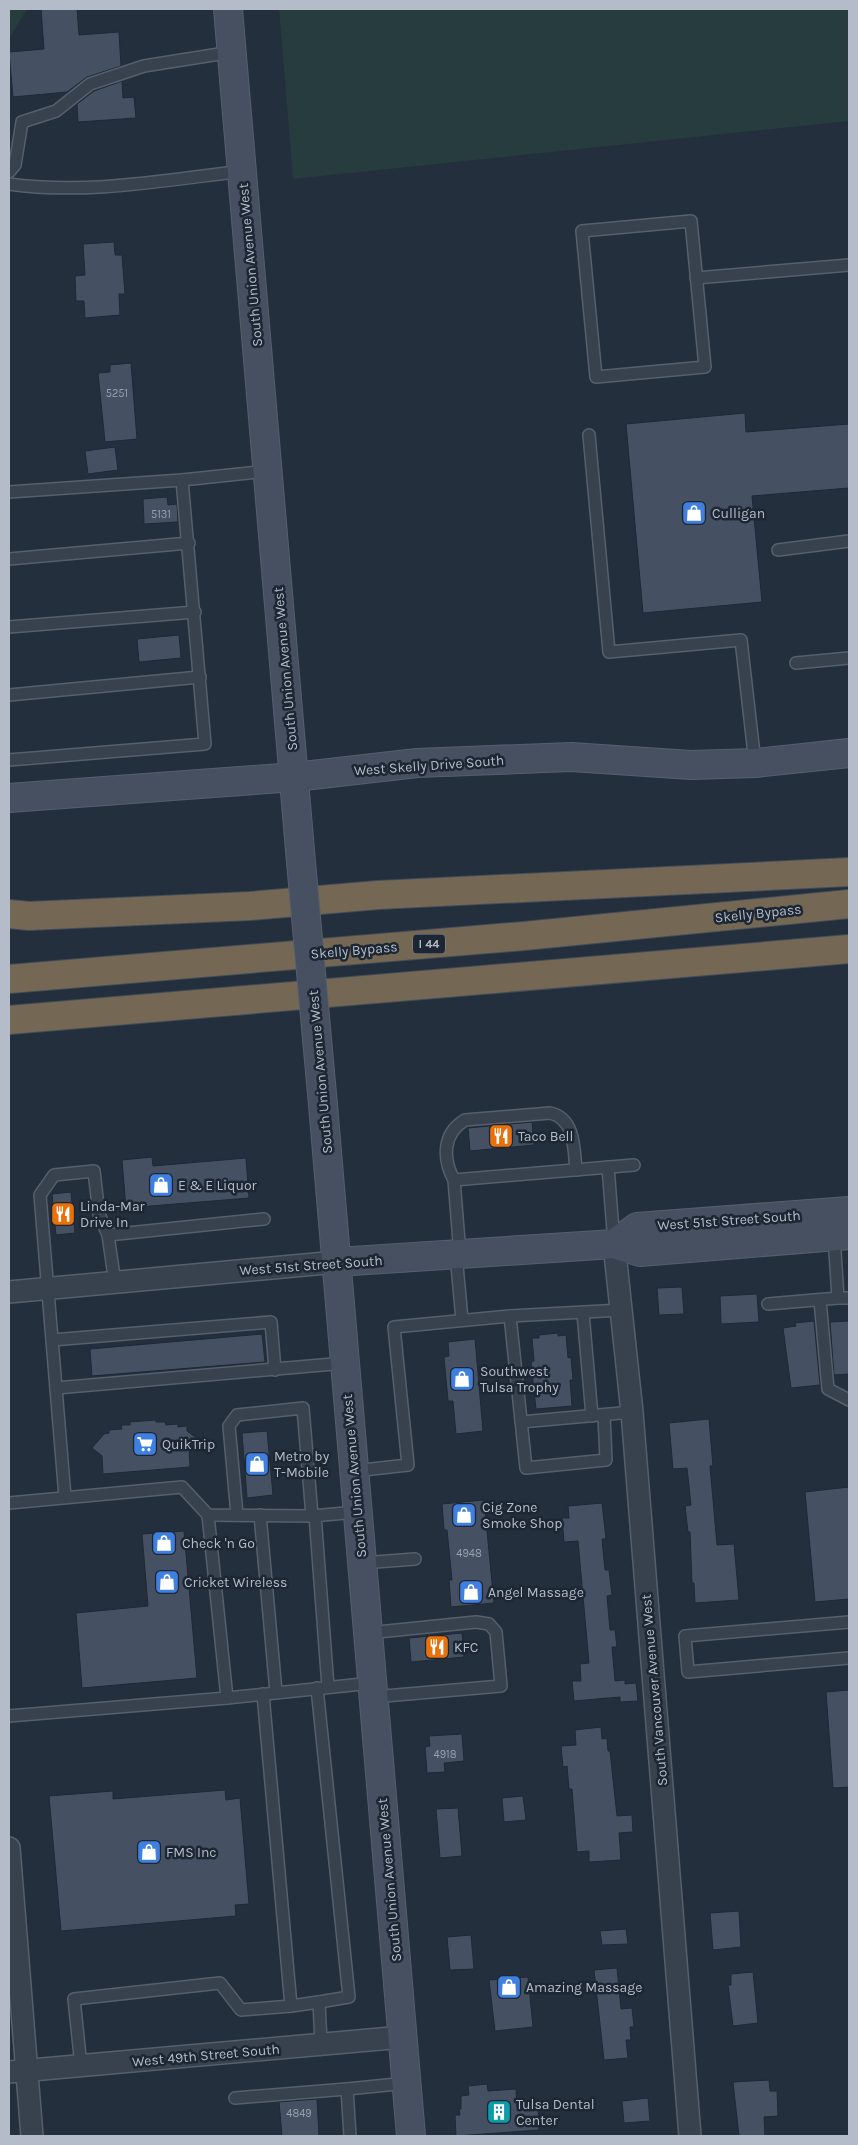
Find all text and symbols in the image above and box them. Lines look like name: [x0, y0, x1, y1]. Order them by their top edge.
street label: South Union Avenue West: [235, 182, 266, 347]
house number: 5251: [106, 387, 128, 400]
shop icon: Culligan: [681, 500, 707, 526]
place label: Culligan: [712, 505, 765, 522]
house number: 5131: [151, 508, 171, 521]
street label: South Union Avenue West: [270, 586, 301, 751]
street label: West Skelly Drive South: [353, 752, 505, 779]
street label: Skelly Bypass: [714, 900, 802, 927]
road number: I 44: [413, 934, 445, 954]
street label: Skelly Bypass: [310, 938, 398, 963]
street label: South Union Avenue West: [305, 989, 336, 1154]
restaurant icon: Taco Bell: [488, 1123, 514, 1149]
place label: Taco Bell: [518, 1128, 573, 1145]
shop icon: E & E Liquor: [148, 1172, 174, 1198]
place label: E & E Liquor: [178, 1177, 258, 1194]
place label: Linda-Mar Drive In: [80, 1198, 146, 1231]
restaurant icon: Linda-Mar Drive In: [50, 1201, 76, 1227]
street label: West 51st Street South: [657, 1207, 801, 1234]
street label: West 51st Street South: [239, 1252, 383, 1279]
place label: Southwest Tulsa Trophy: [480, 1363, 559, 1396]
shop icon: Southwest Tulsa Trophy: [449, 1366, 475, 1392]
street label: South Union Avenue West: [339, 1393, 370, 1558]
supermarket icon: QuikTrip: [132, 1431, 158, 1457]
place label: QuikTrip: [162, 1436, 215, 1453]
place label: Metro by T-Mobile: [274, 1448, 330, 1481]
shop icon: Metro by T-Mobile: [244, 1451, 270, 1477]
place label: Cig Zone Smoke Shop: [482, 1499, 562, 1532]
shop icon: Cig Zone Smoke Shop: [451, 1502, 477, 1528]
shop icon: Check 'n Go: [151, 1530, 177, 1556]
place label: Check 'n Go: [182, 1535, 255, 1552]
house number: 4948: [456, 1547, 482, 1560]
shop icon: Cricket Wireless: [154, 1569, 180, 1595]
place label: Cricket Wireless: [184, 1574, 287, 1591]
shop icon: Angel Massage: [458, 1579, 484, 1605]
place label: Angel Massage: [488, 1584, 584, 1601]
street label: South Vancouver Avenue West: [638, 1593, 671, 1787]
restaurant icon: KFC: [424, 1634, 450, 1660]
place label: KFC: [454, 1639, 478, 1656]
house number: 4918: [434, 1748, 457, 1761]
street label: South Union Avenue West: [374, 1797, 405, 1962]
shop icon: FMS Inc: [136, 1839, 162, 1865]
place label: FMS Inc: [166, 1844, 217, 1861]
shop icon: Amazing Massage: [496, 1974, 522, 2000]
place label: Amazing Massage: [526, 1979, 642, 1996]
street label: West 49th Street South: [131, 2041, 281, 2070]
place label: Tulsa Dental Center: [516, 2096, 595, 2129]
building icon: Tulsa Dental Center: [486, 2099, 512, 2125]
house number: 4849: [286, 2107, 312, 2120]

